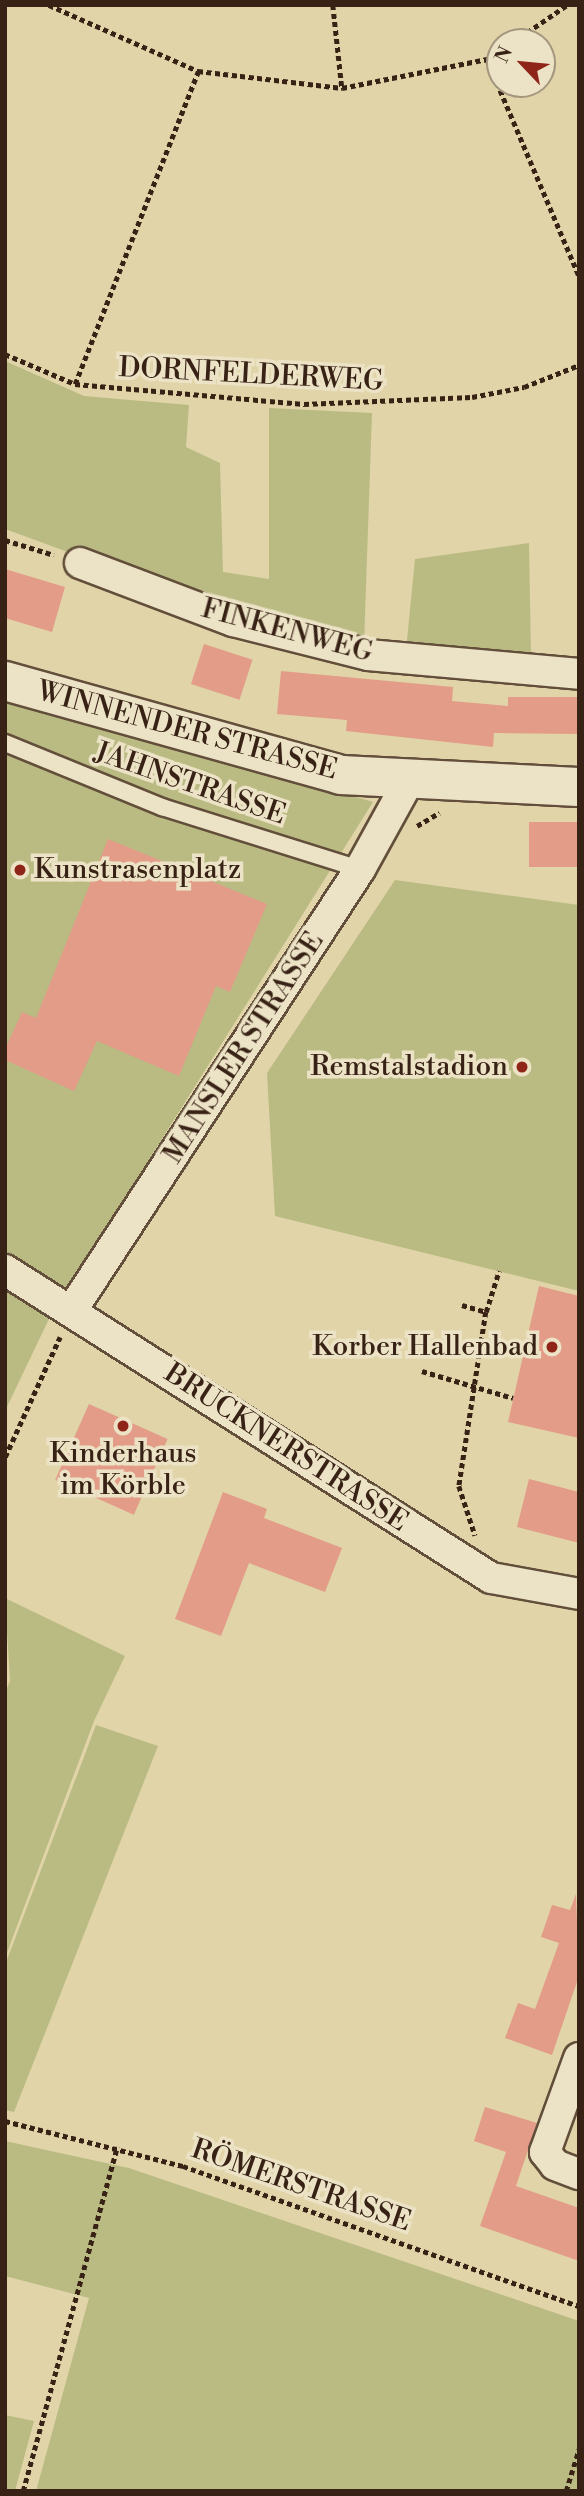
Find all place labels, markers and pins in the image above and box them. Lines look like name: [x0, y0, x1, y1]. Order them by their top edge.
place label: Kunstrasenplatz: [34, 853, 241, 887]
marker: Kunstrasenplatz: [12, 862, 28, 878]
place label: Remstalstadion: [310, 1050, 508, 1084]
marker: Remstalstadion: [514, 1059, 530, 1075]
place label: Korber Hallenbad: [312, 1330, 538, 1364]
marker: Korber Hallenbad: [544, 1339, 560, 1355]
marker: Kinderhaus im Körble: [115, 1418, 131, 1434]
place label: Kinderhaus im Körble: [49, 1437, 197, 1503]

